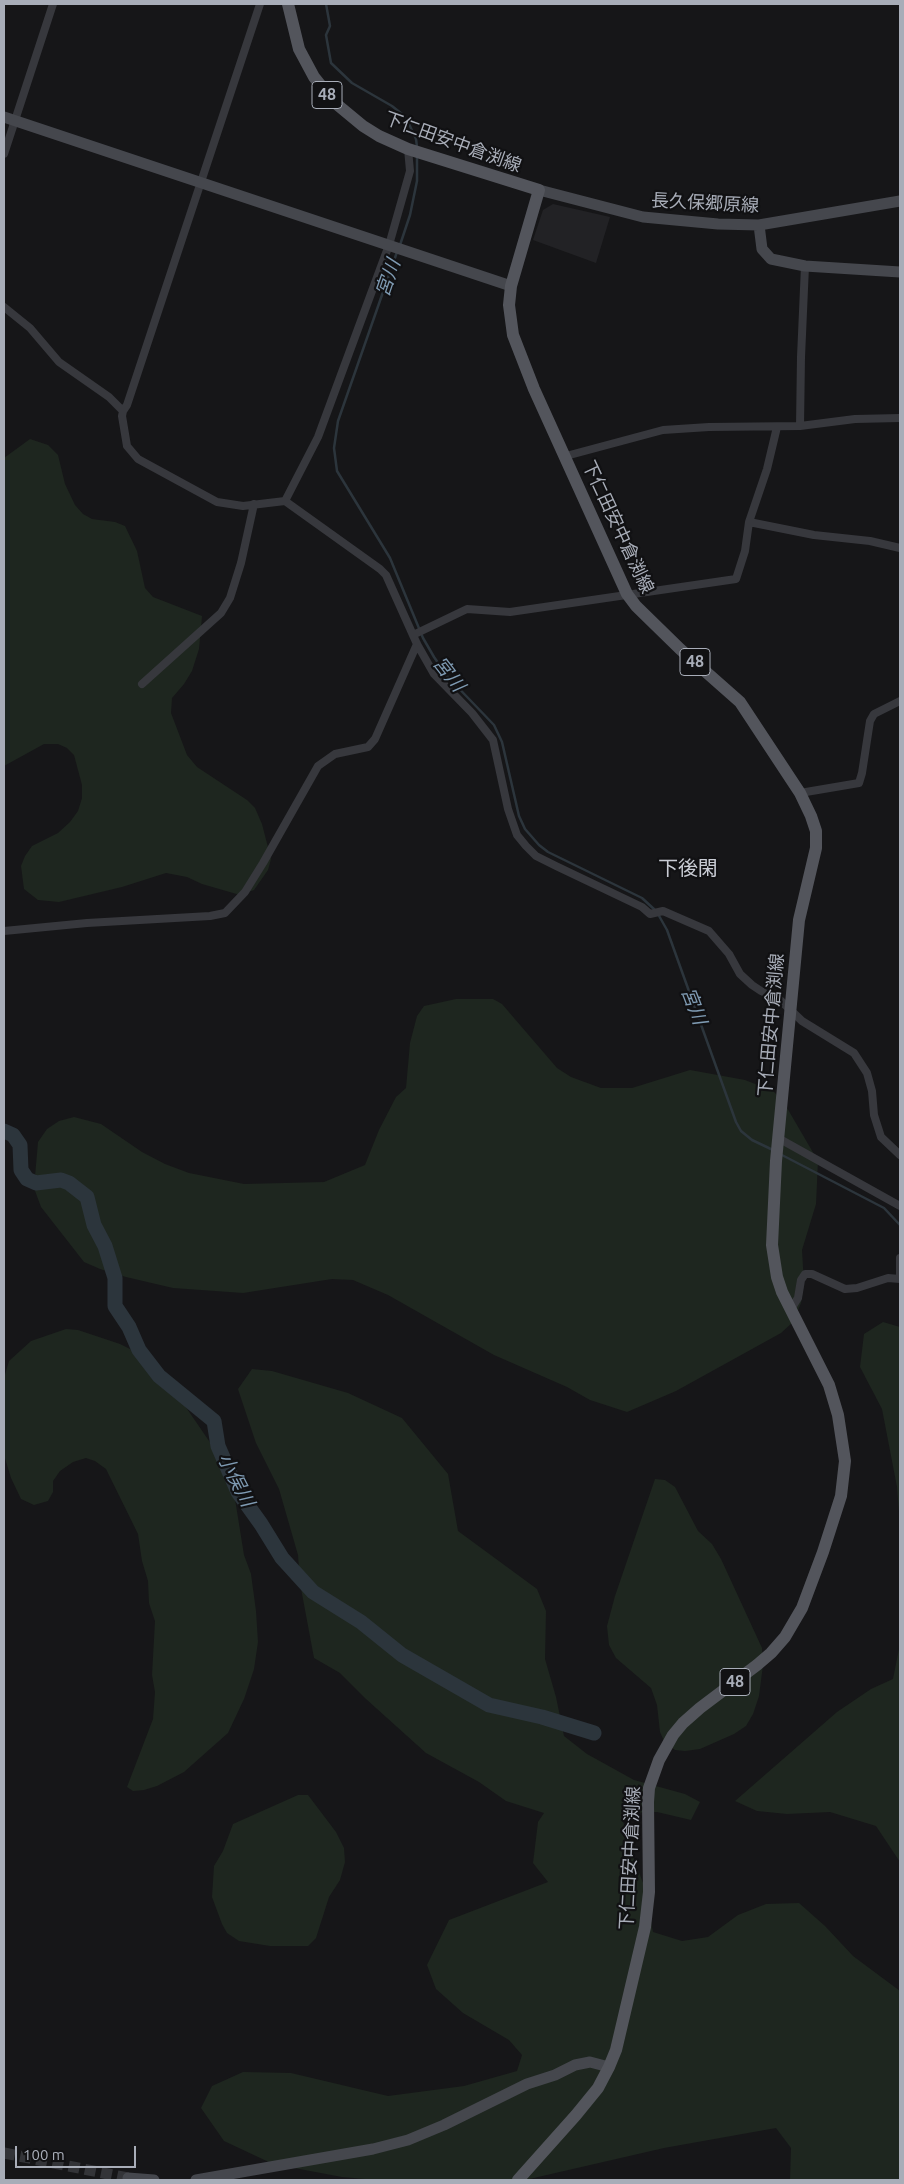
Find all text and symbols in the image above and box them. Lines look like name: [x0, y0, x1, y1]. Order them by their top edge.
road number: 48: [312, 82, 342, 108]
street label: 下仁田安中倉渕線: [382, 107, 524, 177]
street label: 長久保郷原線: [651, 189, 759, 217]
water label: 宮川: [371, 256, 405, 300]
street label: 下仁田安中倉渕線: [578, 457, 658, 597]
road number: 48: [680, 649, 710, 676]
water label: 宮川: [428, 652, 470, 696]
district label: 下後閑: [658, 856, 718, 880]
street label: 下仁田安中倉渕線: [754, 952, 788, 1098]
water label: 宮川: [677, 984, 711, 1028]
water label: 小俣川: [213, 1449, 259, 1511]
road number: 48: [720, 1668, 750, 1695]
street label: 下仁田安中倉渕線: [615, 1786, 645, 1930]
scale bar: [18, 2136, 139, 2168]
text: 100 m: [23, 2146, 65, 2163]

